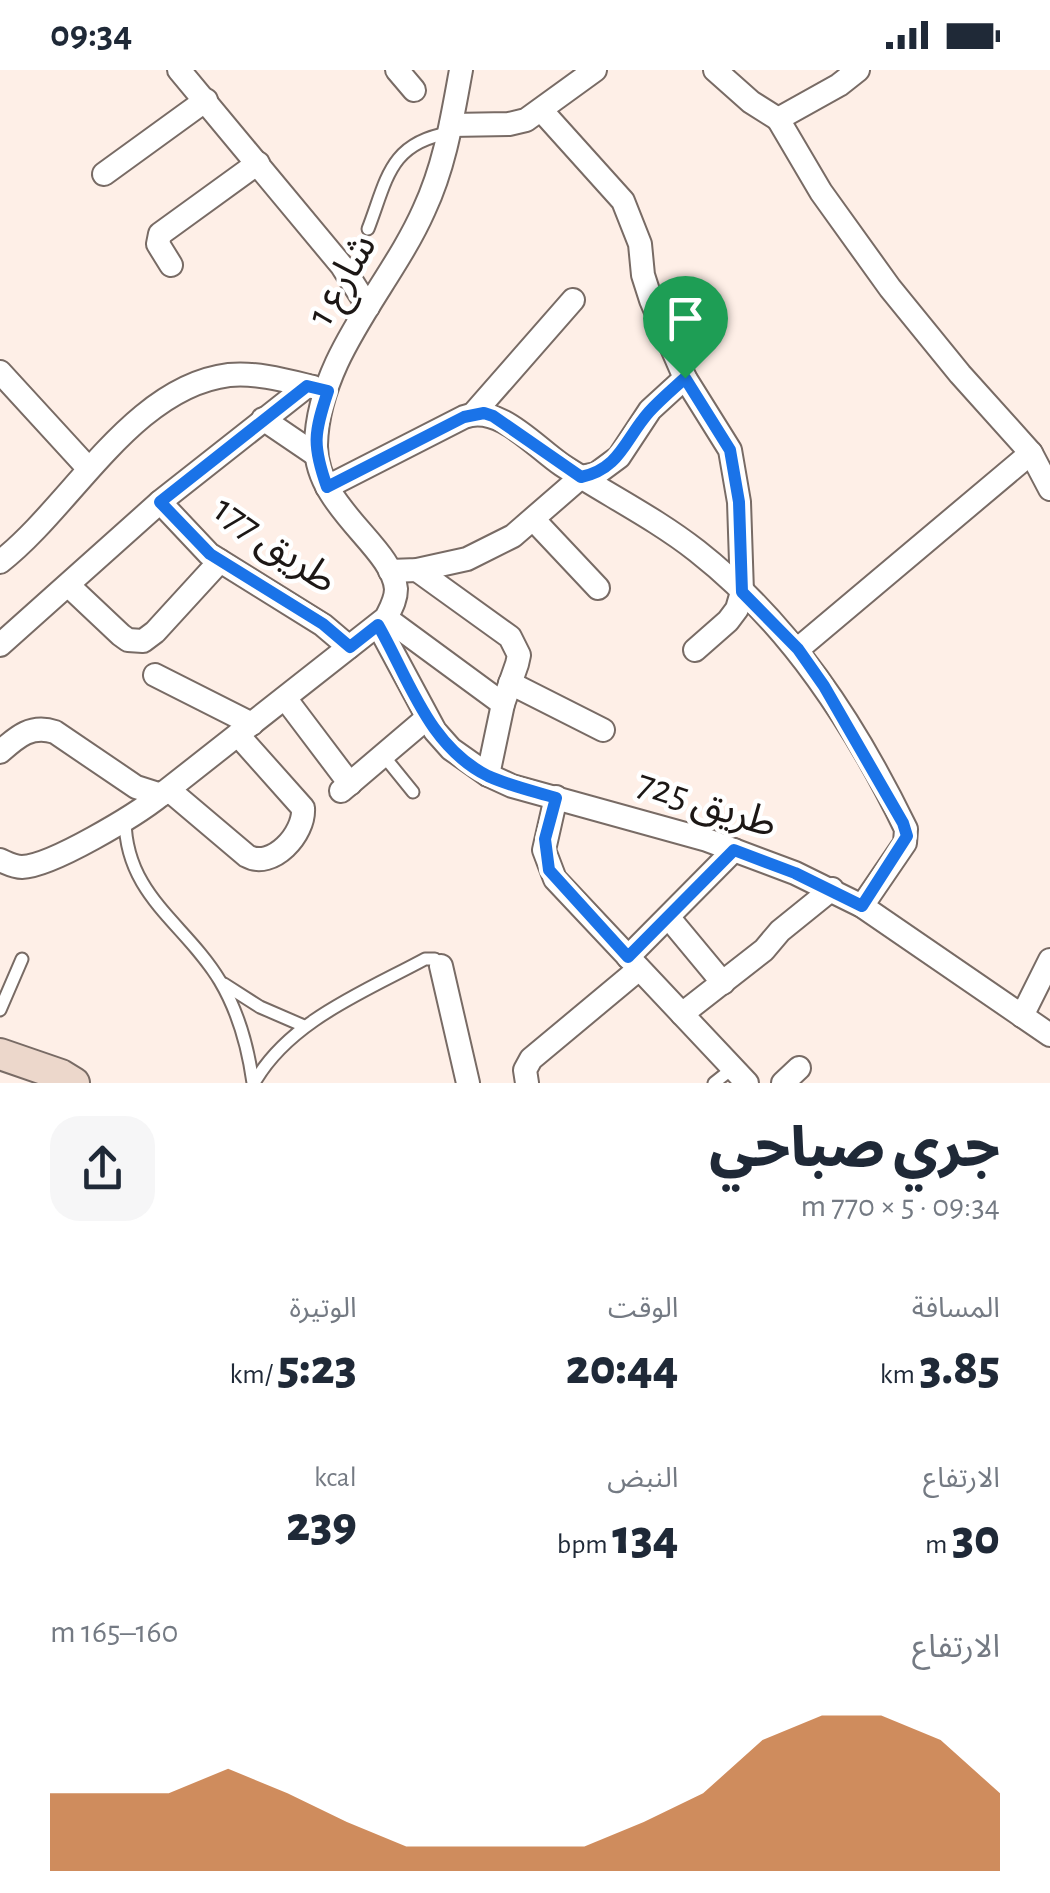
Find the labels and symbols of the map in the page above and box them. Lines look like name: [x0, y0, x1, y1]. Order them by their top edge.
street label: شارع 1: [300, 227, 391, 337]
pin: [643, 276, 728, 379]
street label: طريق 177: [205, 489, 344, 604]
street label: طريق 725: [631, 763, 782, 848]

